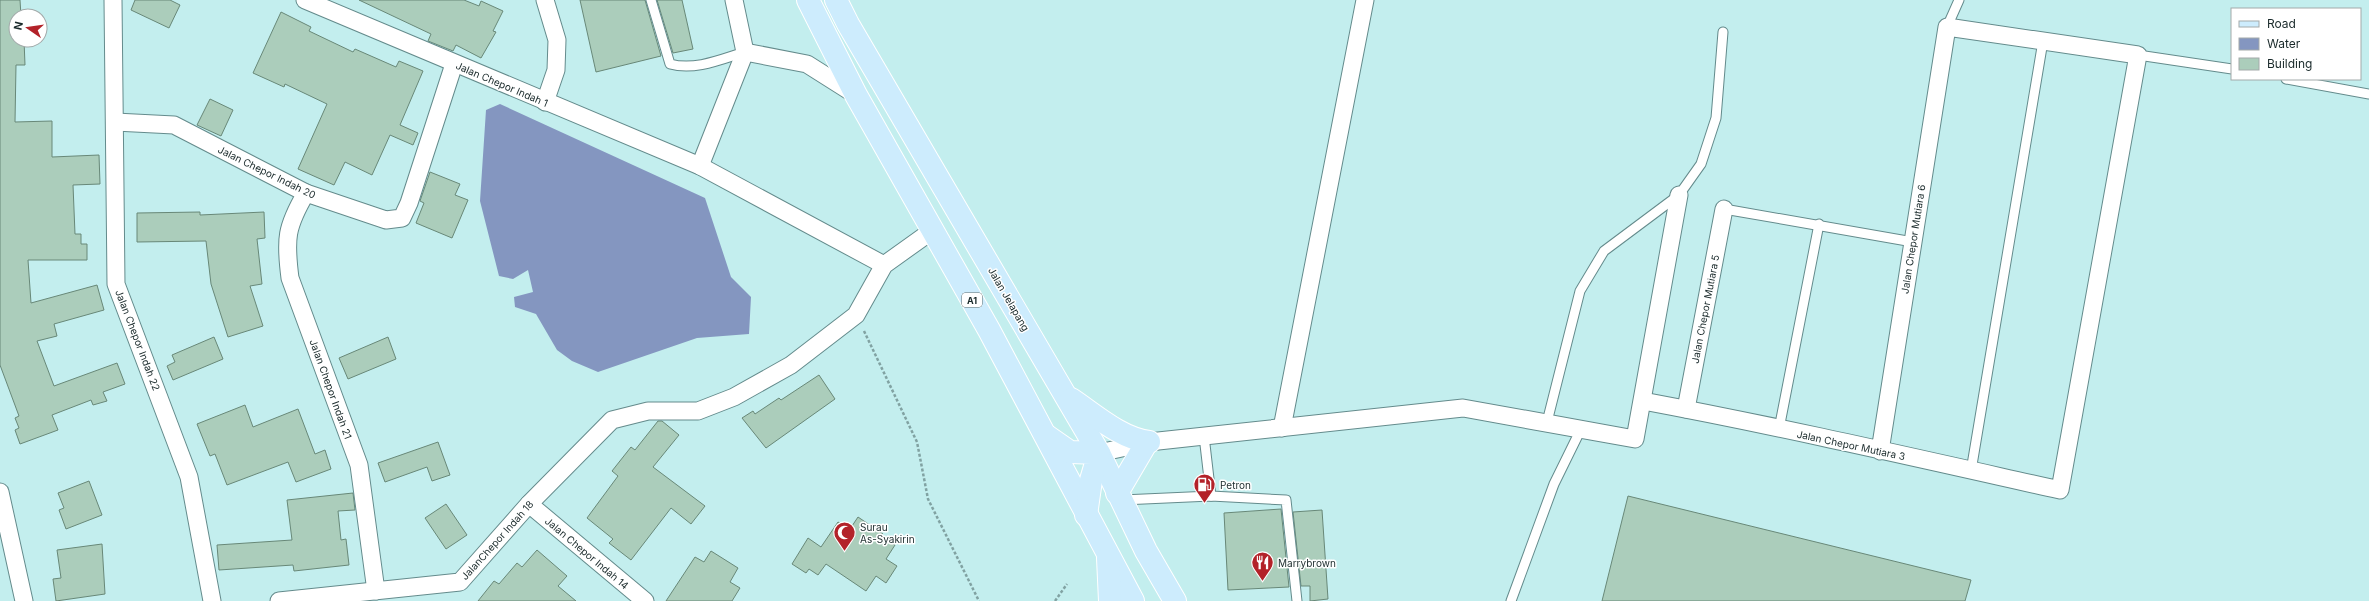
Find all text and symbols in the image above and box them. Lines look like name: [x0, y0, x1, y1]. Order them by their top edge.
north arrow: [8, 8, 48, 48]
legend: [2231, 8, 2361, 80]
text: Road: [2267, 16, 2296, 31]
text: N: [10, 20, 26, 31]
text: Water: [2267, 36, 2301, 51]
text: Building: [2267, 56, 2312, 71]
street label: Jalan Chepor Indah 1: [454, 59, 550, 109]
street label: Jalan Chepor Indah 20: [216, 143, 318, 201]
street label: Jalan Chepor Mutiara 6: [1898, 183, 1928, 295]
street label: Jalan Chepor Mutiara 5: [1689, 254, 1721, 364]
street label: Jalan Jelapang: [986, 265, 1032, 333]
street label: Jalan Chepor Indah 22: [113, 288, 163, 392]
road number: A1: [962, 293, 982, 307]
street label: Jalan Chepor Indah 21: [307, 338, 355, 440]
street label: Jalan Chepor Mutiara 3: [1796, 428, 1906, 462]
fuel station icon: Petron: [1191, 472, 1217, 505]
place label: Petron: [1220, 479, 1251, 491]
street label: JalanChepor Indah 18: [458, 498, 536, 582]
street label: Jalan Chepor Indah 14: [543, 515, 631, 591]
mosque icon: Surau As-Syakirin: [831, 520, 857, 553]
place label: Surau As-Syakirin: [860, 521, 915, 545]
restaurant icon: Marrybrown: [1250, 550, 1276, 583]
place label: Marrybrown: [1278, 557, 1336, 569]

